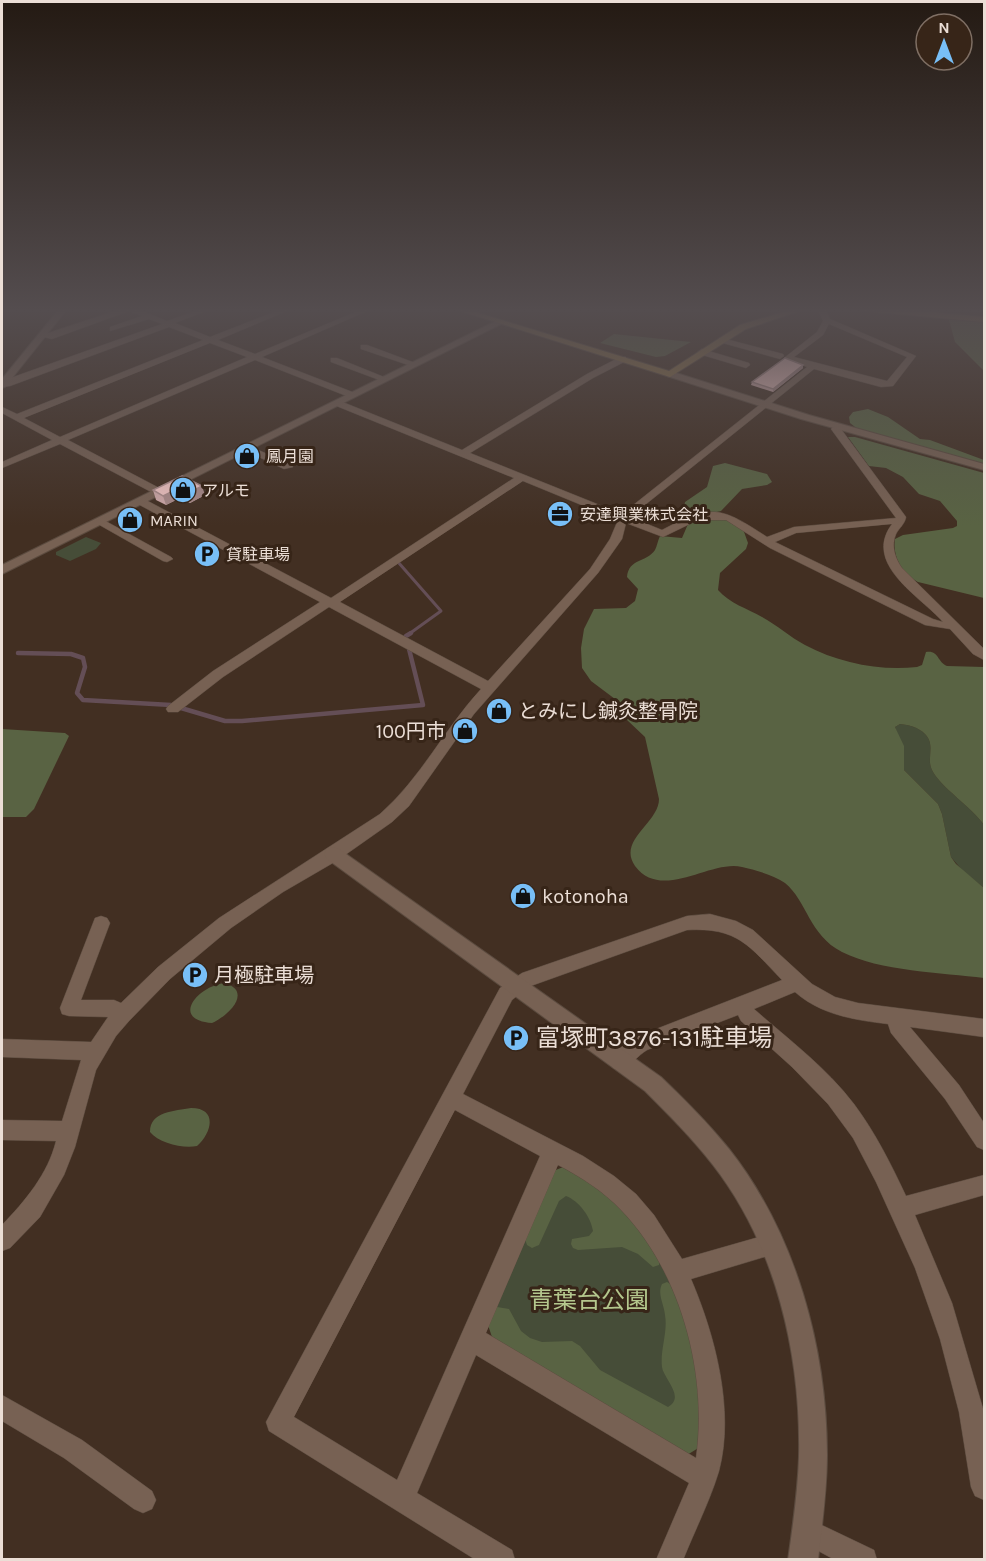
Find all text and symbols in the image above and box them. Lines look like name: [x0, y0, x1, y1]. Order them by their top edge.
north arrow: [914, 12, 974, 72]
text: N: [938, 18, 950, 37]
shop icon: 鳳月園: [232, 441, 262, 471]
place label: 鳳月園: [266, 447, 314, 466]
shop icon: アルモ: [168, 475, 198, 505]
place label: アルモ: [202, 481, 250, 500]
office icon: 安達興業株式会社: [545, 499, 575, 529]
shop icon: MARIN: [115, 505, 145, 535]
place label: 安達興業株式会社: [580, 505, 708, 524]
place label: MARIN: [150, 511, 198, 530]
parking icon: 貸駐車場: [192, 539, 222, 569]
place label: 貸駐車場: [226, 545, 290, 564]
shop icon: とみにし鍼灸整骨院: [484, 696, 514, 726]
place label: とみにし鍼灸整骨院: [518, 700, 698, 723]
shop icon: 100円市: [450, 716, 480, 746]
place label: 100円市: [376, 720, 446, 743]
shop icon: kotonoha: [508, 881, 538, 911]
place label: kotonoha: [542, 885, 629, 908]
parking icon: 月極駐車場: [180, 960, 210, 990]
place label: 月極駐車場: [214, 964, 314, 987]
parking icon: 富塚町3876-131駐車場: [501, 1023, 531, 1053]
place label: 富塚町3876-131駐車場: [536, 1024, 772, 1052]
park label: 青葉台公園: [529, 1286, 649, 1314]

